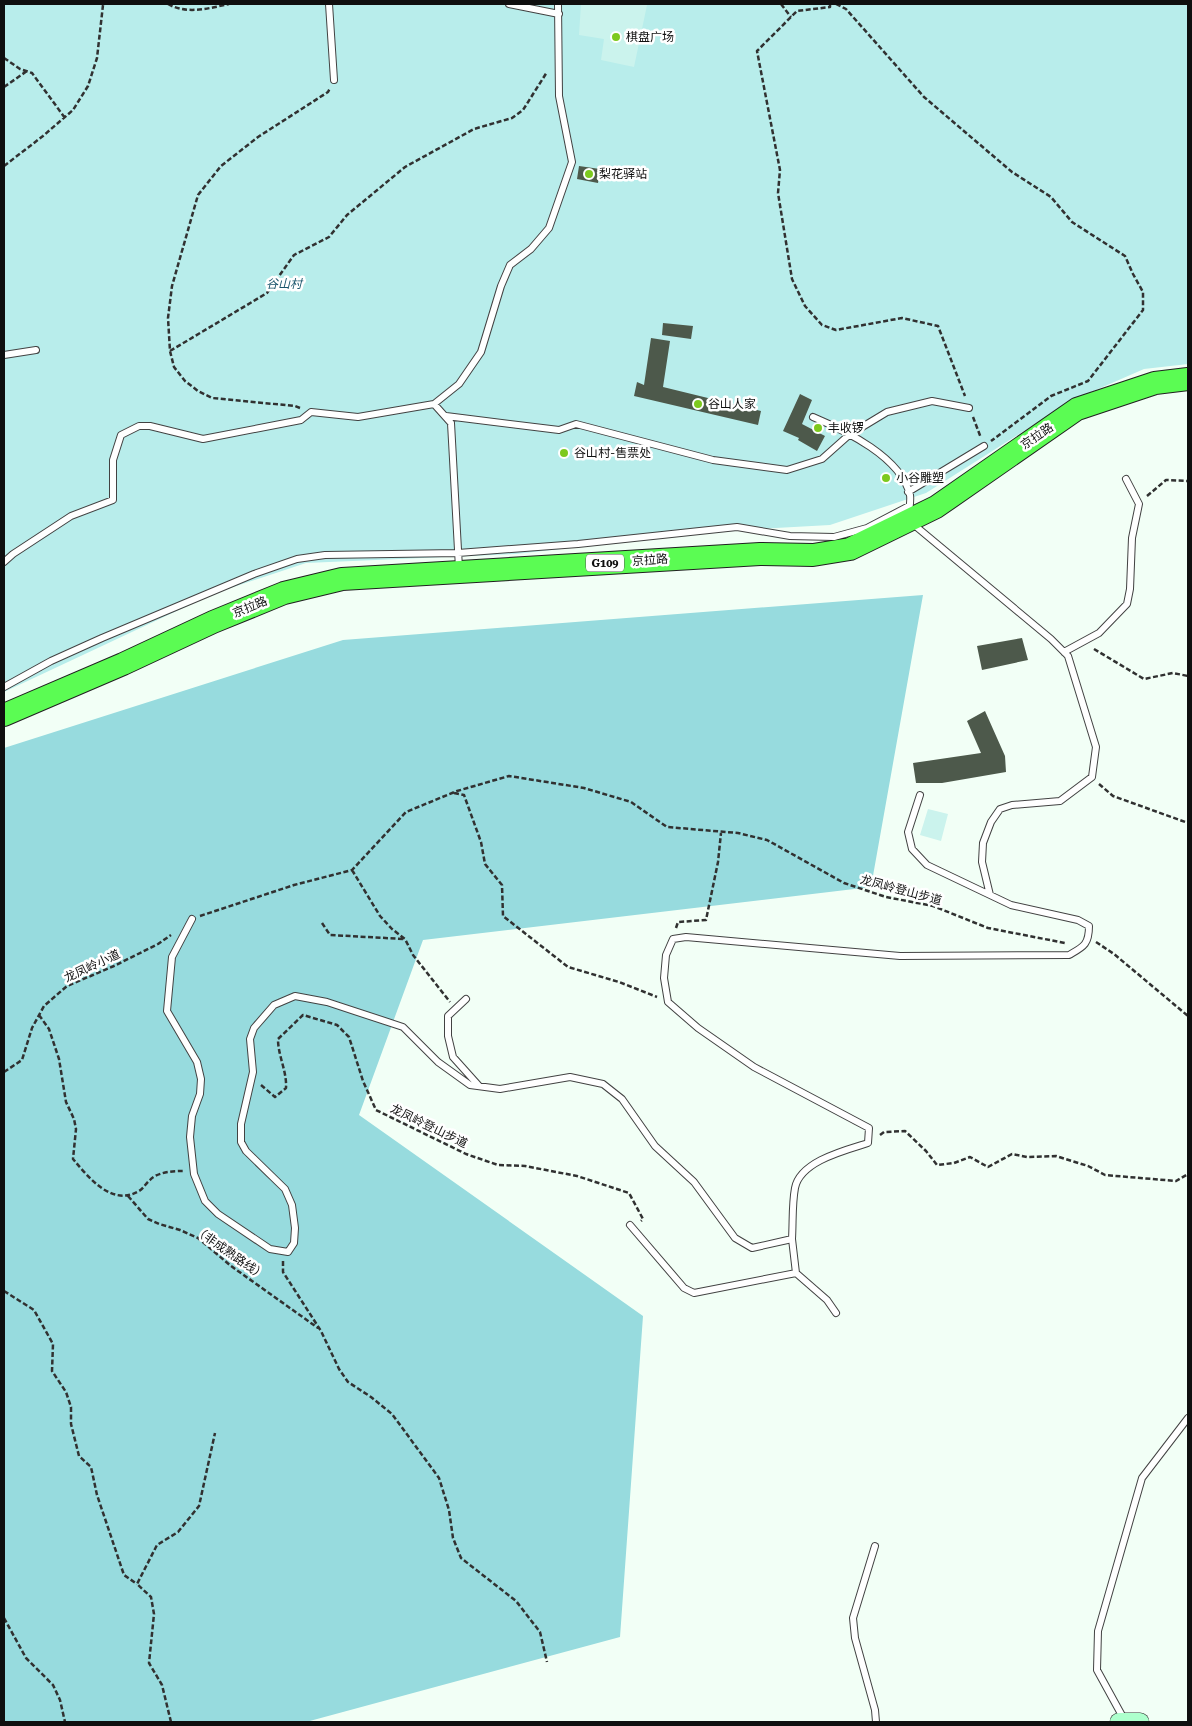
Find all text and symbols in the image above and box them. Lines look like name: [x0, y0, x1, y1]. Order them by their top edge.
place label: 棋盘广场: [626, 30, 674, 44]
marker: 棋盘广场: [610, 31, 622, 43]
place label: 梨花驿站: [599, 167, 647, 181]
marker: 梨花驿站: [583, 168, 595, 180]
park label: 谷山村: [266, 277, 304, 291]
place label: 谷山人家: [708, 397, 756, 411]
marker: 谷山人家: [692, 398, 704, 410]
street label: 京拉路: [1018, 420, 1056, 452]
place label: 丰收锣: [828, 421, 864, 435]
marker: 丰收锣: [812, 422, 824, 434]
place label: 谷山村-售票处: [574, 446, 651, 460]
marker: 谷山村-售票处: [558, 447, 570, 459]
place label: 小谷雕塑: [896, 471, 944, 485]
marker: 小谷雕塑: [880, 472, 892, 484]
street label: 京拉路: [632, 552, 668, 568]
road number: G109: [586, 554, 624, 572]
street label: 京拉路: [231, 594, 269, 620]
street label: 龙凤岭登山步道: [859, 872, 943, 908]
street label: 龙凤岭小道: [62, 947, 122, 985]
street label: 龙凤岭登山步道: [388, 1101, 470, 1151]
street label: （非成熟路线）: [192, 1223, 268, 1283]

